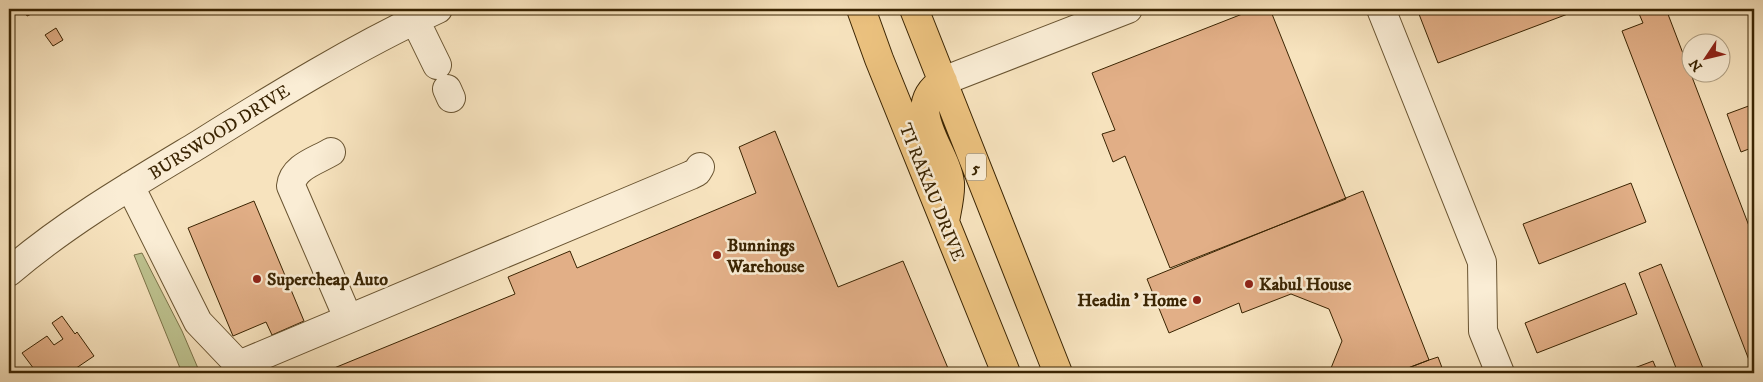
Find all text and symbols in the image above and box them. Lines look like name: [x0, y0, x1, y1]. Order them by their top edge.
north arrow: [1680, 32, 1730, 82]
text: N: [1685, 55, 1707, 75]
street label: BURSWOOD DRIVE: [145, 80, 294, 185]
street label: TI RAKAU DRIVE: [893, 120, 969, 265]
road number: 5: [966, 154, 986, 180]
place label: Bunnings Warehouse: [726, 235, 805, 278]
marker: Bunnings Warehouse: [711, 249, 723, 261]
place label: Supercheap Auto: [267, 269, 388, 291]
marker: Supercheap Auto: [251, 273, 263, 285]
place label: Kabul House: [1259, 274, 1352, 296]
marker: Kabul House: [1243, 278, 1255, 290]
place label: Headin ' Home: [1077, 290, 1188, 312]
marker: Headin ' Home: [1191, 294, 1203, 306]

